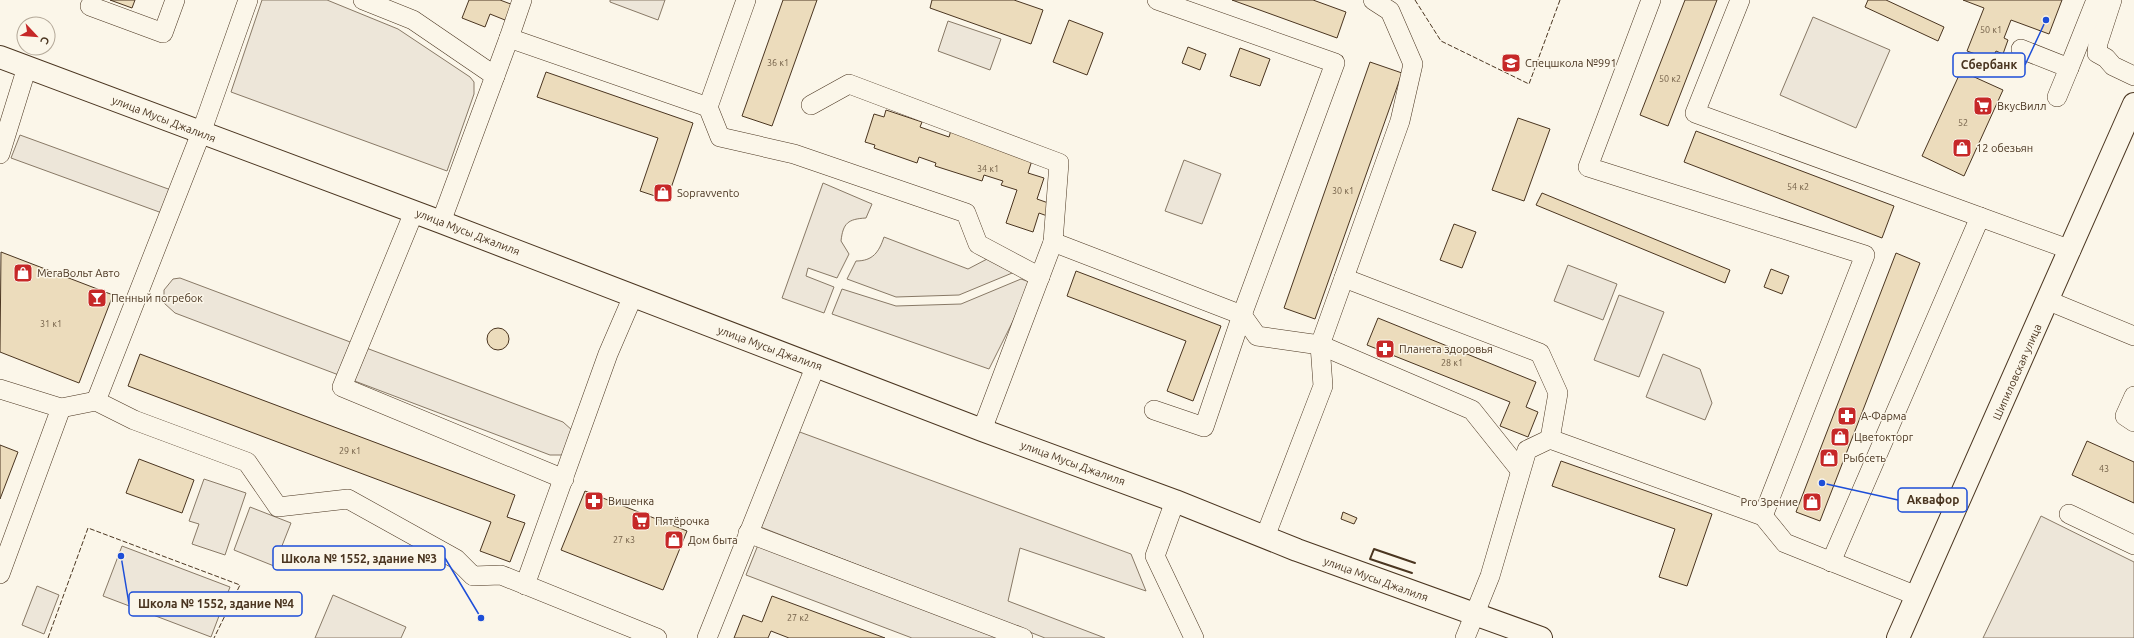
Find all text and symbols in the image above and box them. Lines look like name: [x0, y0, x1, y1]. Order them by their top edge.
north arrow: [16, 16, 56, 56]
house number: 50 к1: [1980, 25, 2002, 35]
text: С: [38, 35, 52, 46]
school or university icon: Спецшкола №991: [1500, 52, 1522, 74]
callout: Сбербанк: [1953, 53, 2025, 77]
place label: Спецшкола №991: [1525, 57, 1617, 69]
house number: 36 к1: [767, 58, 789, 68]
text: Сбербанк: [1961, 58, 2017, 71]
house number: 50 к2: [1659, 74, 1681, 84]
street label: улица Мусы Джалиля: [110, 94, 218, 144]
supermarket icon: ВкусВилл: [1972, 95, 1994, 117]
place label: ВкусВилл: [1997, 100, 2046, 112]
house number: 52: [1958, 118, 1968, 128]
shop icon: 12 обезьян: [1951, 137, 1973, 159]
place label: 12 обезьян: [1976, 142, 2033, 154]
house number: 34 к1: [977, 164, 999, 174]
shop icon: Sopravvento: [652, 182, 674, 204]
house number: 54 к2: [1787, 182, 1809, 192]
house number: 30 к1: [1332, 186, 1354, 196]
place label: Sopravvento: [677, 187, 739, 199]
street label: улица Мусы Джалиля: [414, 207, 522, 257]
shop icon: МегаВольт Авто: [12, 262, 34, 284]
place label: МегаВольт Авто: [37, 267, 120, 279]
bar icon: Пенный погребок: [86, 287, 108, 309]
place label: Пенный погребок: [111, 292, 203, 304]
house number: 31 к1: [40, 319, 62, 329]
street label: Шипиловская улица: [1990, 322, 2044, 422]
street label: улица Мусы Джалиля: [716, 323, 824, 373]
pharmacy icon: Планета здоровья: [1374, 338, 1396, 360]
place label: Планета здоровья: [1399, 343, 1493, 355]
house number: 28 к1: [1441, 358, 1463, 368]
pharmacy icon: А-Фарма: [1836, 405, 1858, 427]
place label: А-Фарма: [1861, 410, 1906, 422]
shop icon: Цветокторг: [1829, 426, 1851, 448]
place label: Цветокторг: [1854, 431, 1914, 443]
street label: улица Мусы Джалиля: [1019, 438, 1127, 488]
house number: 29 к1: [339, 446, 361, 456]
shop icon: Рыбсеть: [1818, 447, 1840, 469]
place label: Рыбсеть: [1843, 452, 1886, 464]
house number: 43: [2099, 464, 2109, 474]
callout: Аквафор: [1898, 488, 1967, 512]
pharmacy icon: Вишенка: [583, 490, 605, 512]
shop icon: Pro Зрение: [1801, 491, 1823, 513]
text: Аквафор: [1907, 493, 1959, 506]
place label: Вишенка: [608, 495, 654, 507]
place label: Pro Зрение: [1741, 496, 1798, 508]
supermarket icon: Пятёрочка: [630, 510, 652, 532]
place label: Пятёрочка: [655, 515, 709, 527]
shop icon: Дом быта: [663, 529, 685, 551]
place label: Дом быта: [688, 534, 738, 546]
house number: 27 к3: [613, 535, 635, 545]
callout: Школа № 1552, здание №3: [273, 546, 445, 570]
text: Школа № 1552, здание №3: [281, 552, 437, 565]
street label: улица Мусы Джалиля: [1322, 554, 1430, 604]
callout: Школа № 1552, здание №4: [129, 592, 302, 616]
text: Школа № 1552, здание №4: [138, 597, 294, 610]
house number: 27 к2: [787, 613, 809, 623]

